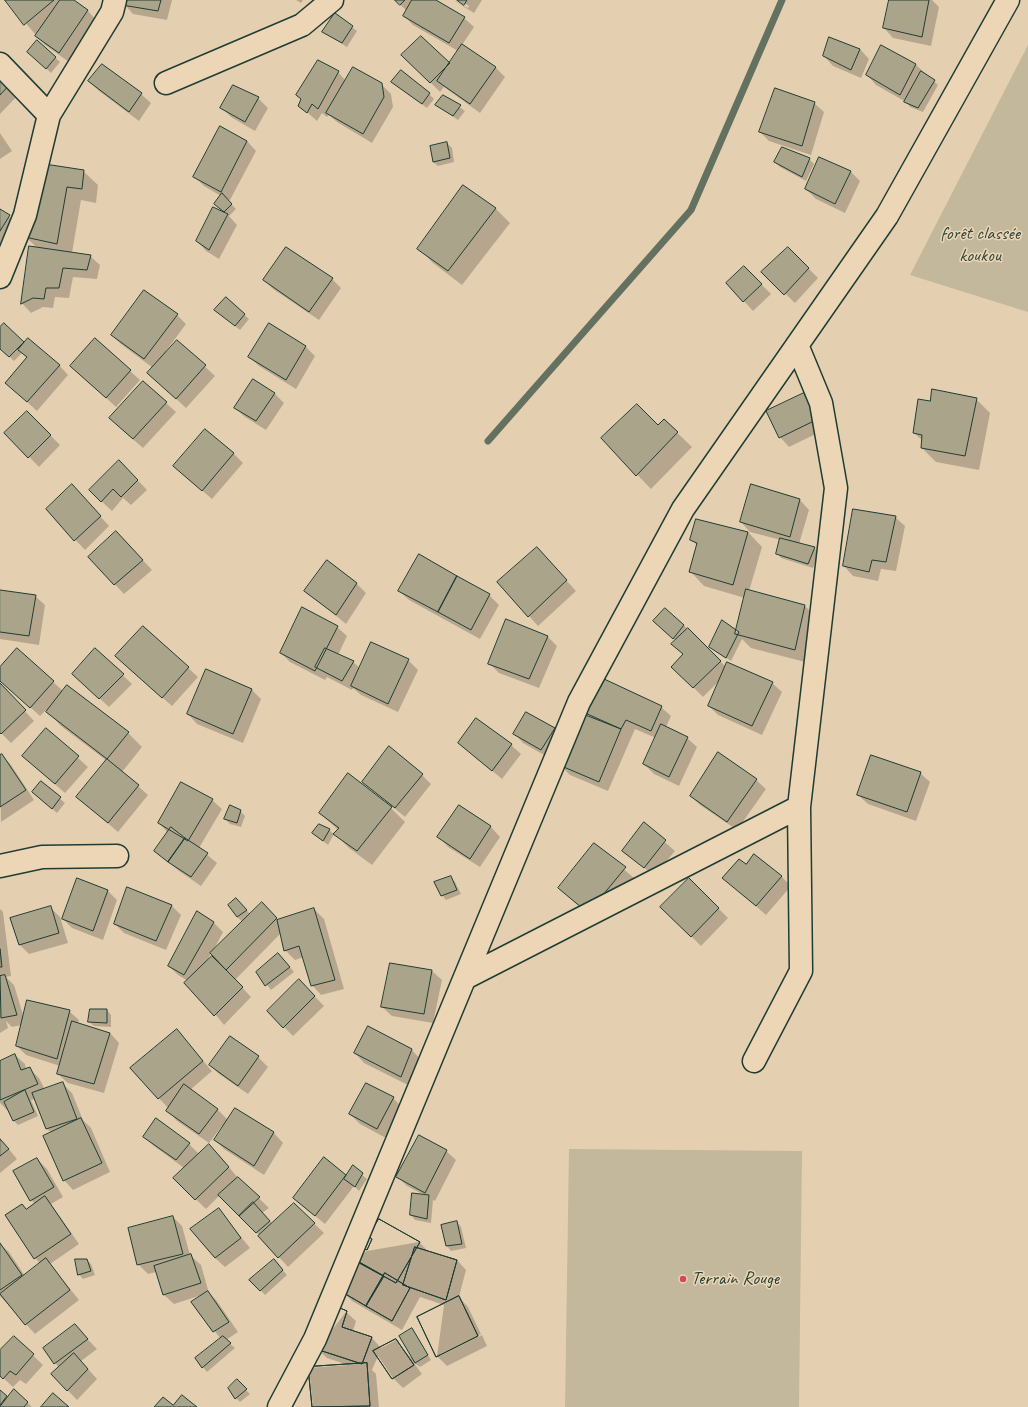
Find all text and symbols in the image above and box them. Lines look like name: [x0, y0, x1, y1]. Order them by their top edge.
park label: forêt classée koukou: [940, 223, 1020, 267]
place label: Terrain Rouge: [691, 1268, 779, 1290]
marker: Terrain Rouge: [678, 1274, 688, 1284]

